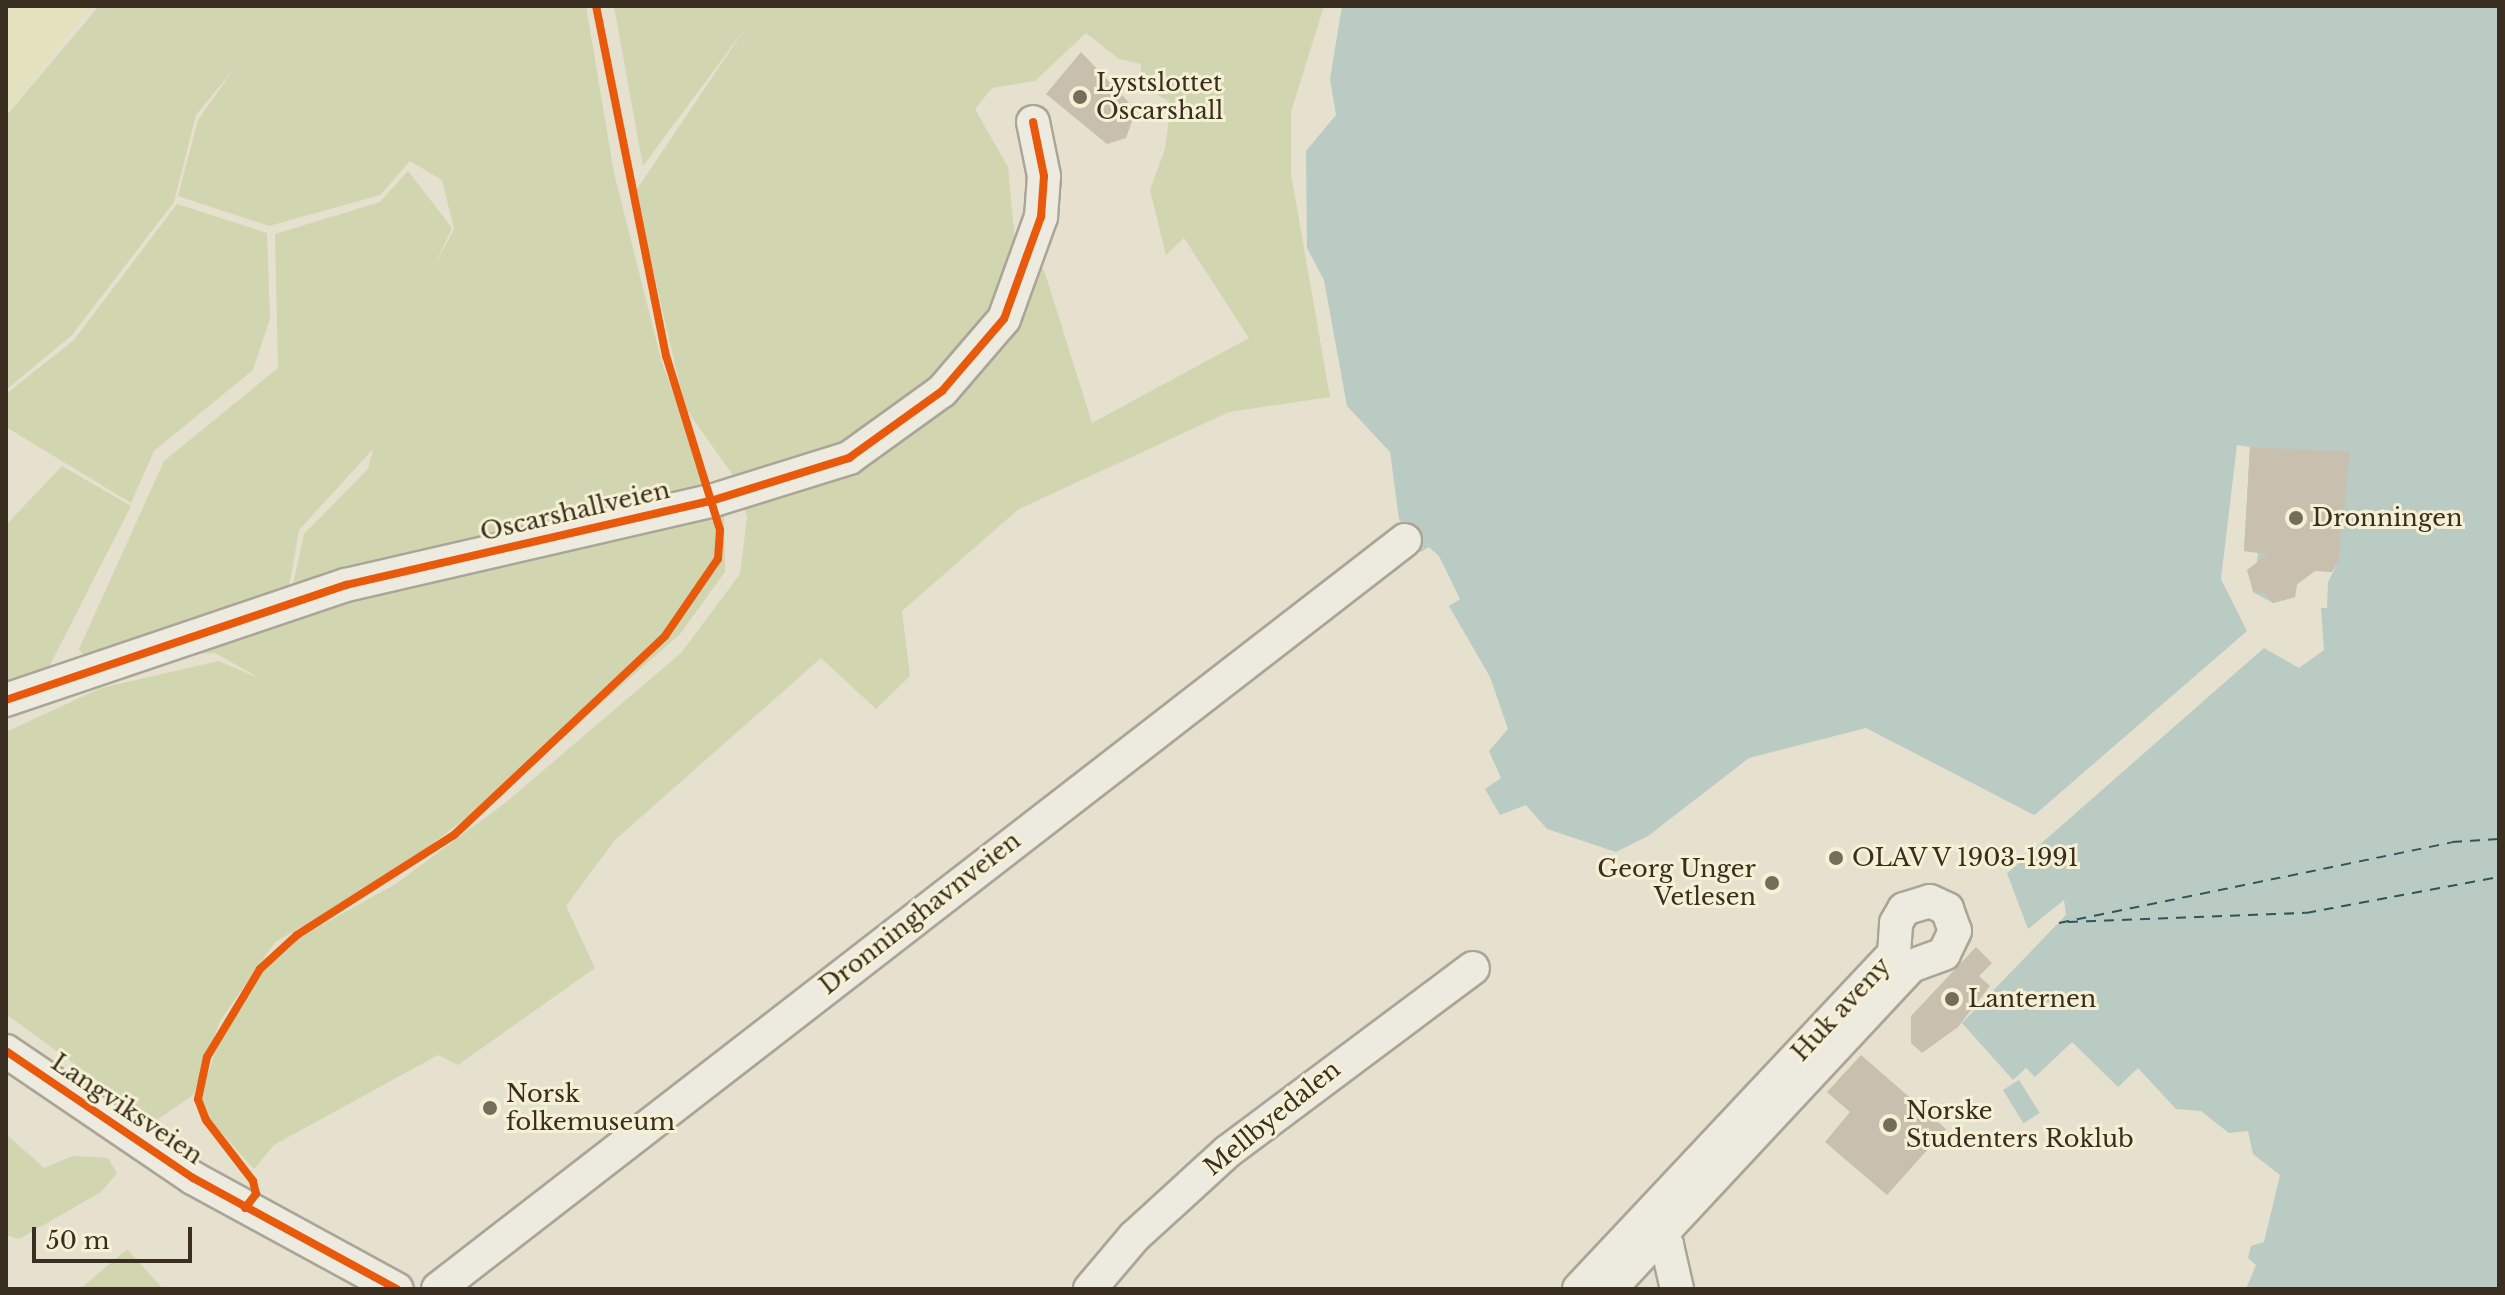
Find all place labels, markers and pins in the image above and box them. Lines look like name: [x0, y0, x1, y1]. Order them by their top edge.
place label: Lystslottet Oscarshall: [1096, 69, 1223, 125]
marker: Lystslottet Oscarshall: [1071, 88, 1089, 106]
place label: Dronningen: [2312, 504, 2462, 532]
marker: Dronningen: [2287, 509, 2305, 527]
place label: OLAV V 1903-1991: [1852, 844, 2081, 872]
marker: OLAV V 1903-1991: [1827, 849, 1845, 867]
place label: Georg Unger Vetlesen: [1597, 855, 1756, 911]
marker: Georg Unger Vetlesen: [1763, 874, 1781, 892]
place label: Lanternen: [1968, 985, 2096, 1013]
marker: Lanternen: [1943, 990, 1961, 1008]
place label: Norsk folkemuseum: [506, 1080, 675, 1136]
place label: Norske Studenters Roklub: [1906, 1097, 2134, 1153]
marker: Norsk folkemuseum: [481, 1099, 499, 1117]
marker: Norske Studenters Roklub: [1881, 1116, 1899, 1134]

